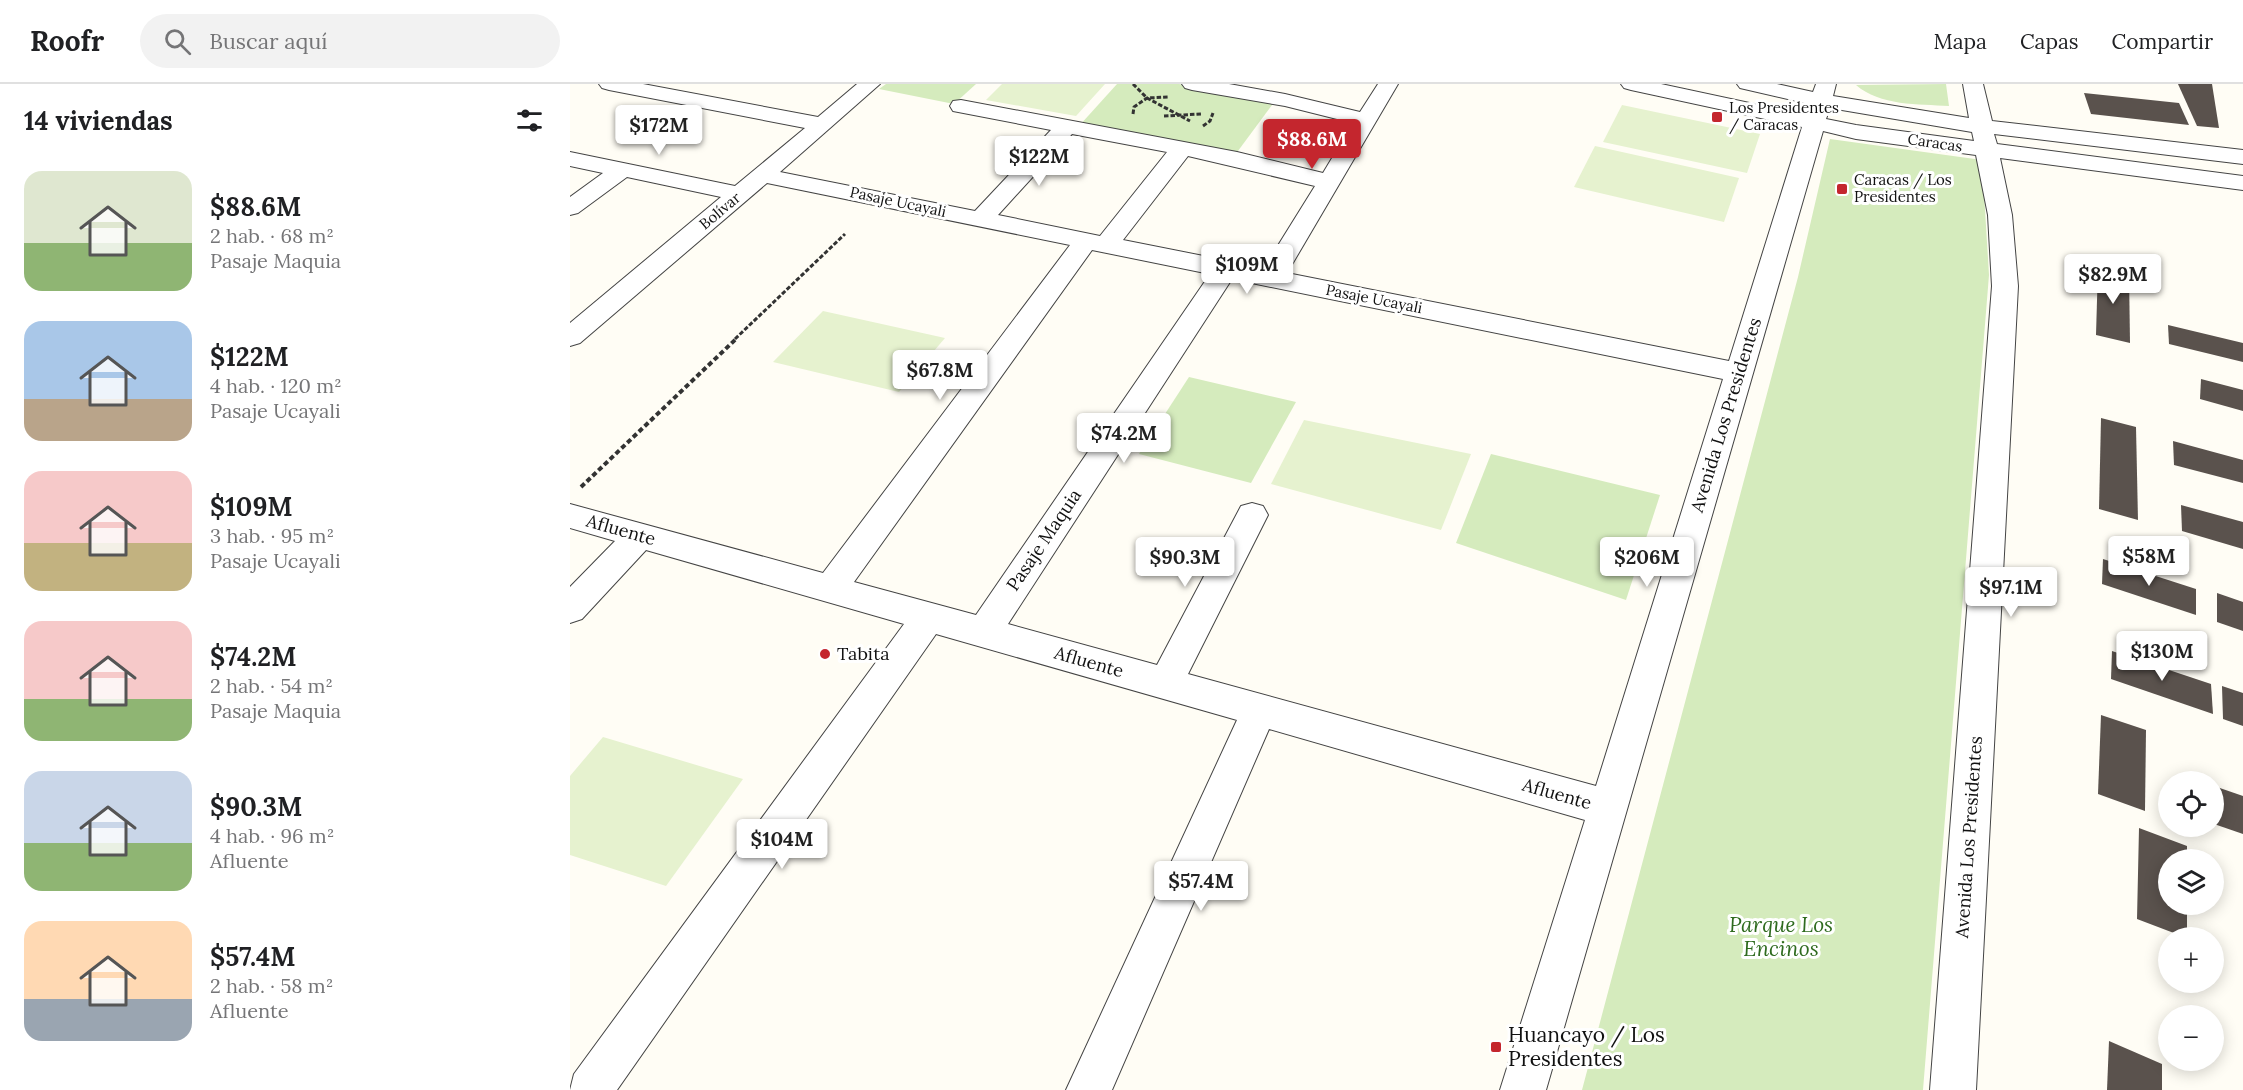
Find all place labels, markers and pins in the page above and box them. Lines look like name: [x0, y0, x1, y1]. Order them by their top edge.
place label: Los Presidentes / Caracas: [1729, 98, 1839, 135]
pin: $172M: [617, 105, 701, 156]
marker: Los Presidentes / Caracas: [1710, 110, 1724, 124]
pin: $88.6M: [1263, 119, 1361, 170]
pin: $122M: [997, 136, 1081, 187]
place label: Caracas / Los Presidentes: [1854, 170, 1952, 206]
marker: Caracas / Los Presidentes: [1835, 182, 1849, 196]
pin: $109M: [1205, 244, 1289, 295]
pin: $82.9M: [2064, 254, 2162, 305]
pin: $67.8M: [891, 350, 989, 401]
pin: $74.2M: [1075, 413, 1173, 464]
pin: $58M: [2113, 536, 2185, 587]
pin: $90.3M: [1136, 537, 1234, 588]
pin: $206M: [1605, 537, 1689, 588]
pin: $97.1M: [1962, 567, 2060, 618]
pin: $130M: [2120, 631, 2204, 682]
place label: Tabita: [837, 642, 889, 665]
marker: Tabita: [818, 647, 832, 661]
pin: $104M: [740, 819, 824, 870]
pin: $57.4M: [1152, 861, 1250, 912]
place label: Huancayo / Los Presidentes: [1508, 1021, 1665, 1072]
marker: Huancayo / Los Presidentes: [1489, 1040, 1503, 1054]

